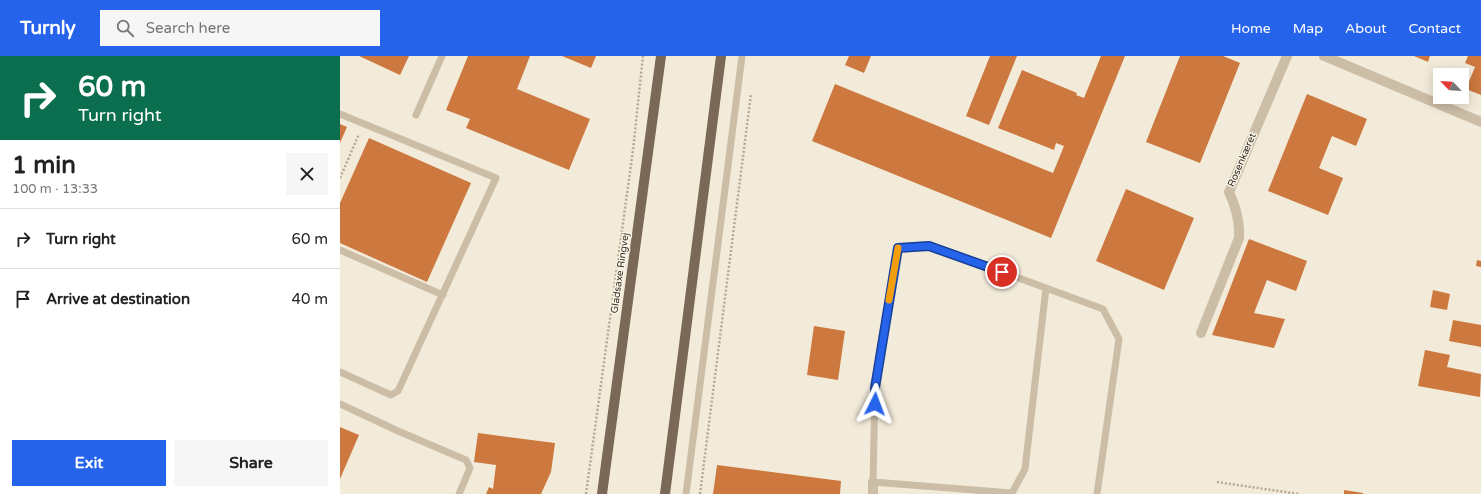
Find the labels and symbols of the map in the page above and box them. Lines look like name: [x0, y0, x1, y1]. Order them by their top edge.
north arrow: [1433, 68, 1469, 104]
street label: Rosenkæret: [1225, 131, 1259, 189]
street label: Gladsaxe Ringvej: [608, 232, 632, 314]
pin: [985, 255, 1019, 289]
position arrow: [854, 383, 896, 425]

